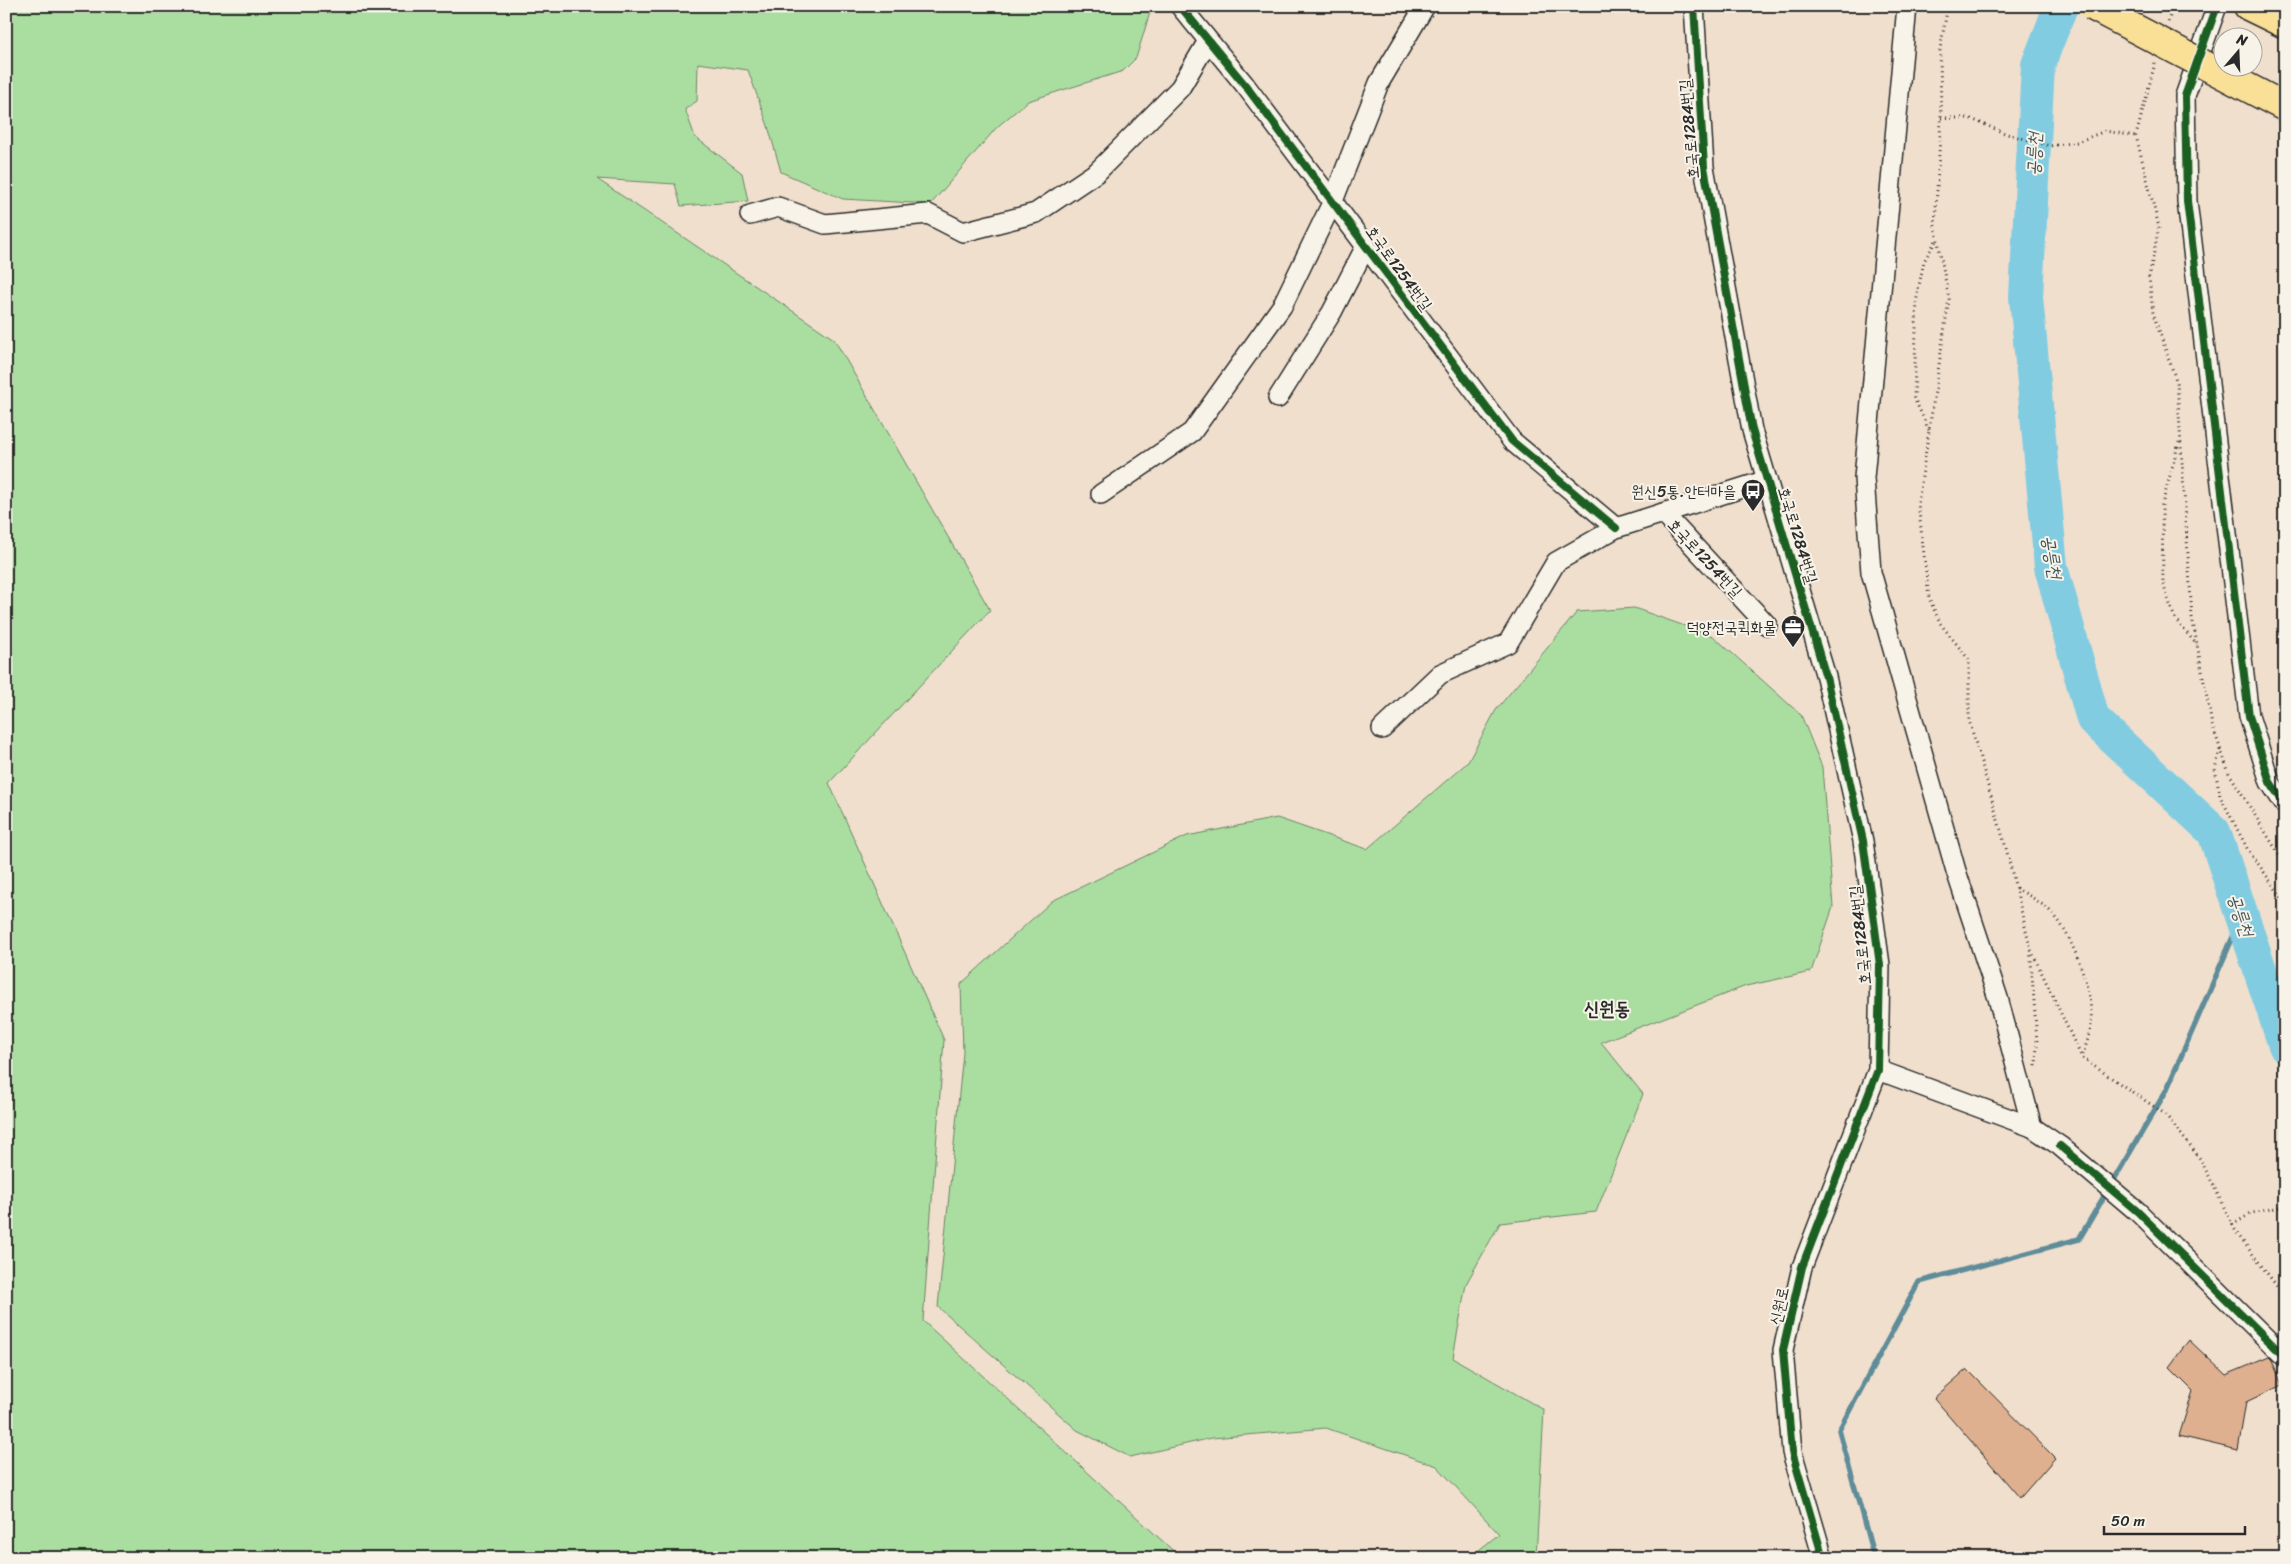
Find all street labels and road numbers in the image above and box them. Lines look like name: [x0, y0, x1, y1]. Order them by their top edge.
street label: 호국로1284번길: [1670, 78, 1708, 180]
street label: 호국로1254번길: [1358, 219, 1440, 317]
street label: 호국로1284번길: [1769, 483, 1827, 587]
street label: 호국로1254번길: [1660, 511, 1750, 605]
street label: 호국로1284번길: [1840, 884, 1880, 986]
street label: 신원로: [1761, 1284, 1797, 1328]

